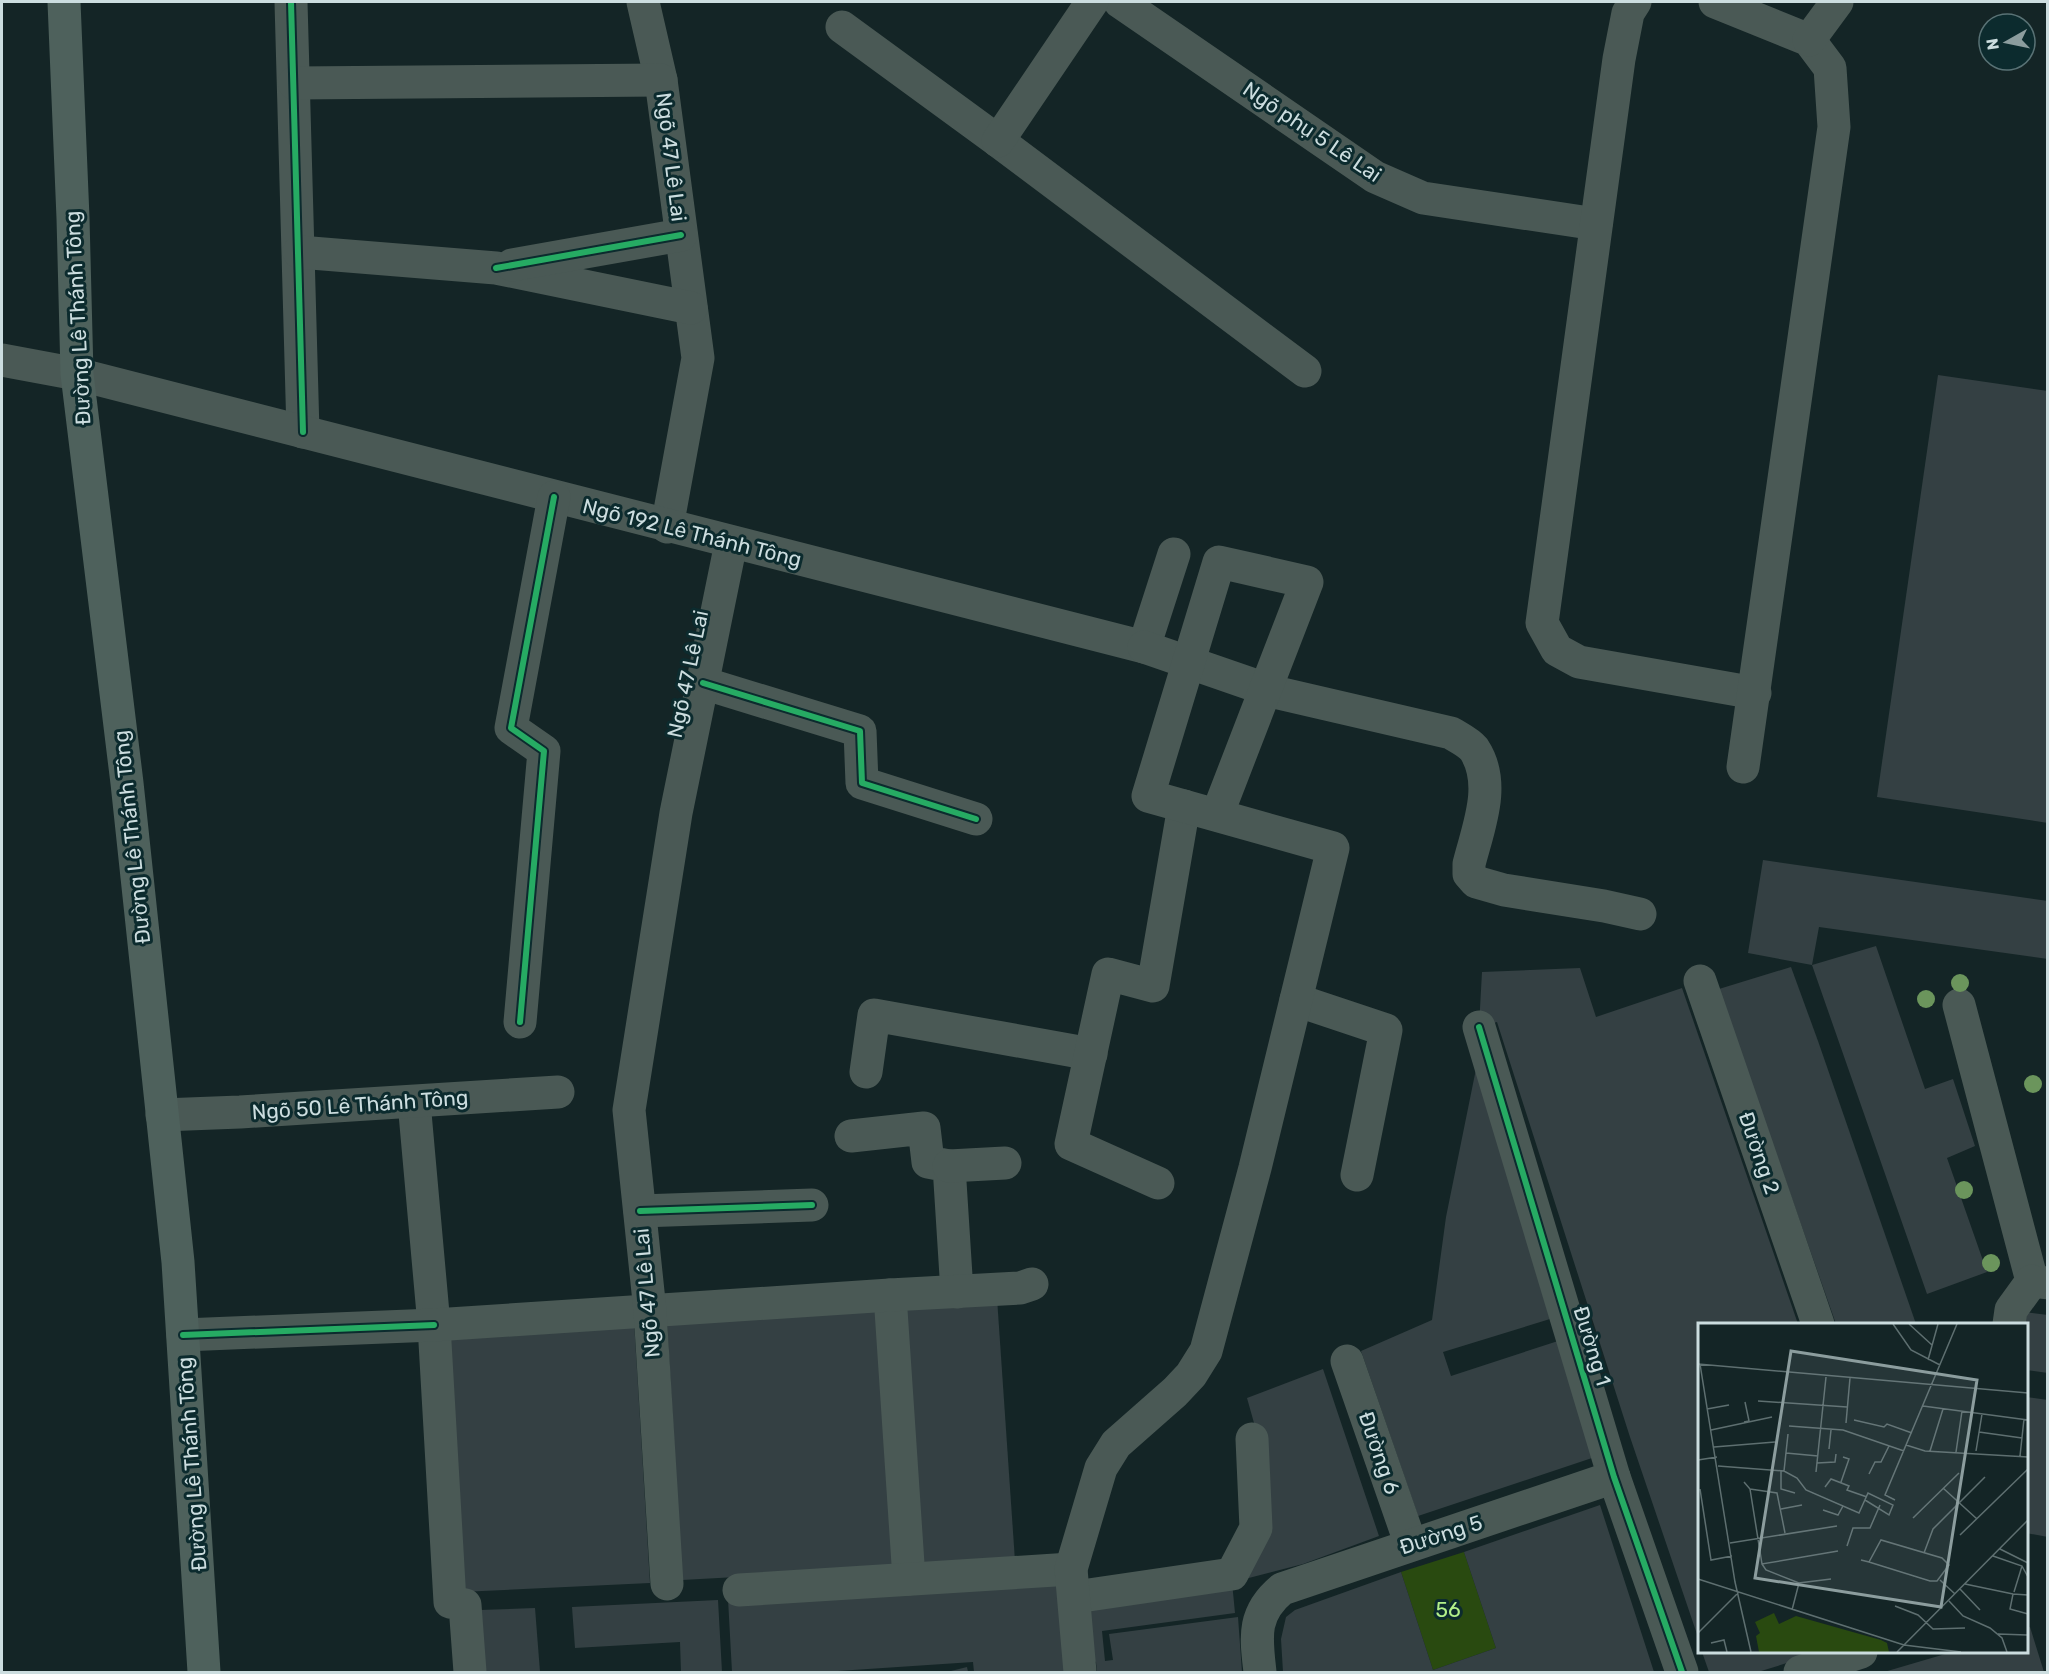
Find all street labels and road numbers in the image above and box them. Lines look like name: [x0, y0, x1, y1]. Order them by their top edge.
street label: Ngõ phụ 5 Lê Lai: [1239, 76, 1386, 187]
street label: Ngõ 47 Lê Lai: [651, 91, 692, 223]
street label: Đường Lê Thánh Tông: [59, 210, 96, 426]
street label: Ngõ 192 Lê Thánh Tông: [580, 493, 804, 572]
street label: Ngõ 47 Lê Lai: [662, 608, 713, 740]
street label: Đường Lê Thánh Tông: [108, 729, 155, 945]
street label: Ngõ 50 Lê Thánh Tông: [251, 1084, 469, 1125]
street label: Đường 2: [1734, 1108, 1785, 1197]
street label: Ngõ 47 Lê Lai: [628, 1227, 665, 1359]
street label: Đường 1: [1569, 1303, 1616, 1389]
street label: Đường Lê Thánh Tông: [172, 1356, 211, 1572]
street label: Đường 6: [1354, 1408, 1405, 1497]
street label: Đường 5: [1396, 1509, 1485, 1560]

